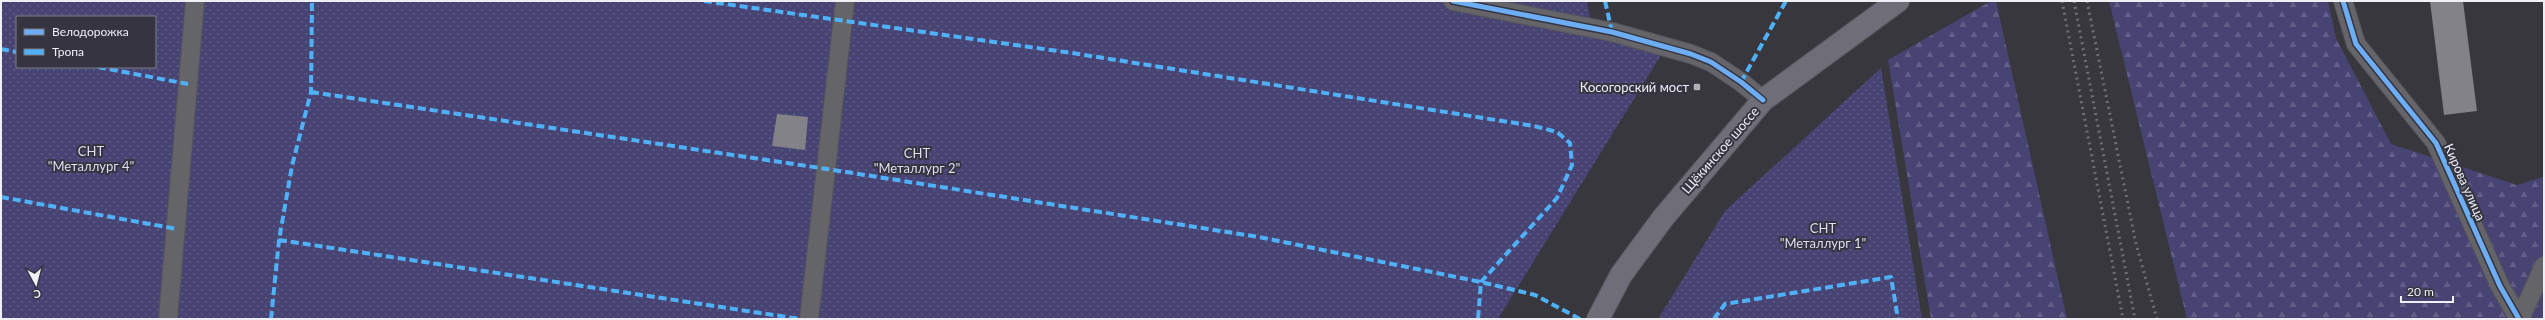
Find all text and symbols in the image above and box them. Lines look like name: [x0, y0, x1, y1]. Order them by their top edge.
legend: [16, 16, 156, 68]
text: Велодорожка: [52, 24, 129, 39]
text: Тропа: [52, 44, 84, 59]
place label: Косогорский мост: [1580, 79, 1689, 95]
marker: Косогорский мост: [1692, 82, 1702, 92]
street label: Щёкинское шоссе: [1678, 103, 1762, 197]
street label: Кирова улица: [2441, 141, 2489, 223]
park label: СНТ "Металлург 4": [48, 143, 134, 174]
park label: СНТ "Металлург 2": [874, 145, 960, 176]
park label: СНТ "Металлург 1": [1780, 220, 1866, 251]
north arrow: [16, 264, 56, 304]
scale bar: [2401, 278, 2453, 304]
text: 20 m: [2407, 284, 2434, 299]
text: С: [32, 288, 42, 301]

